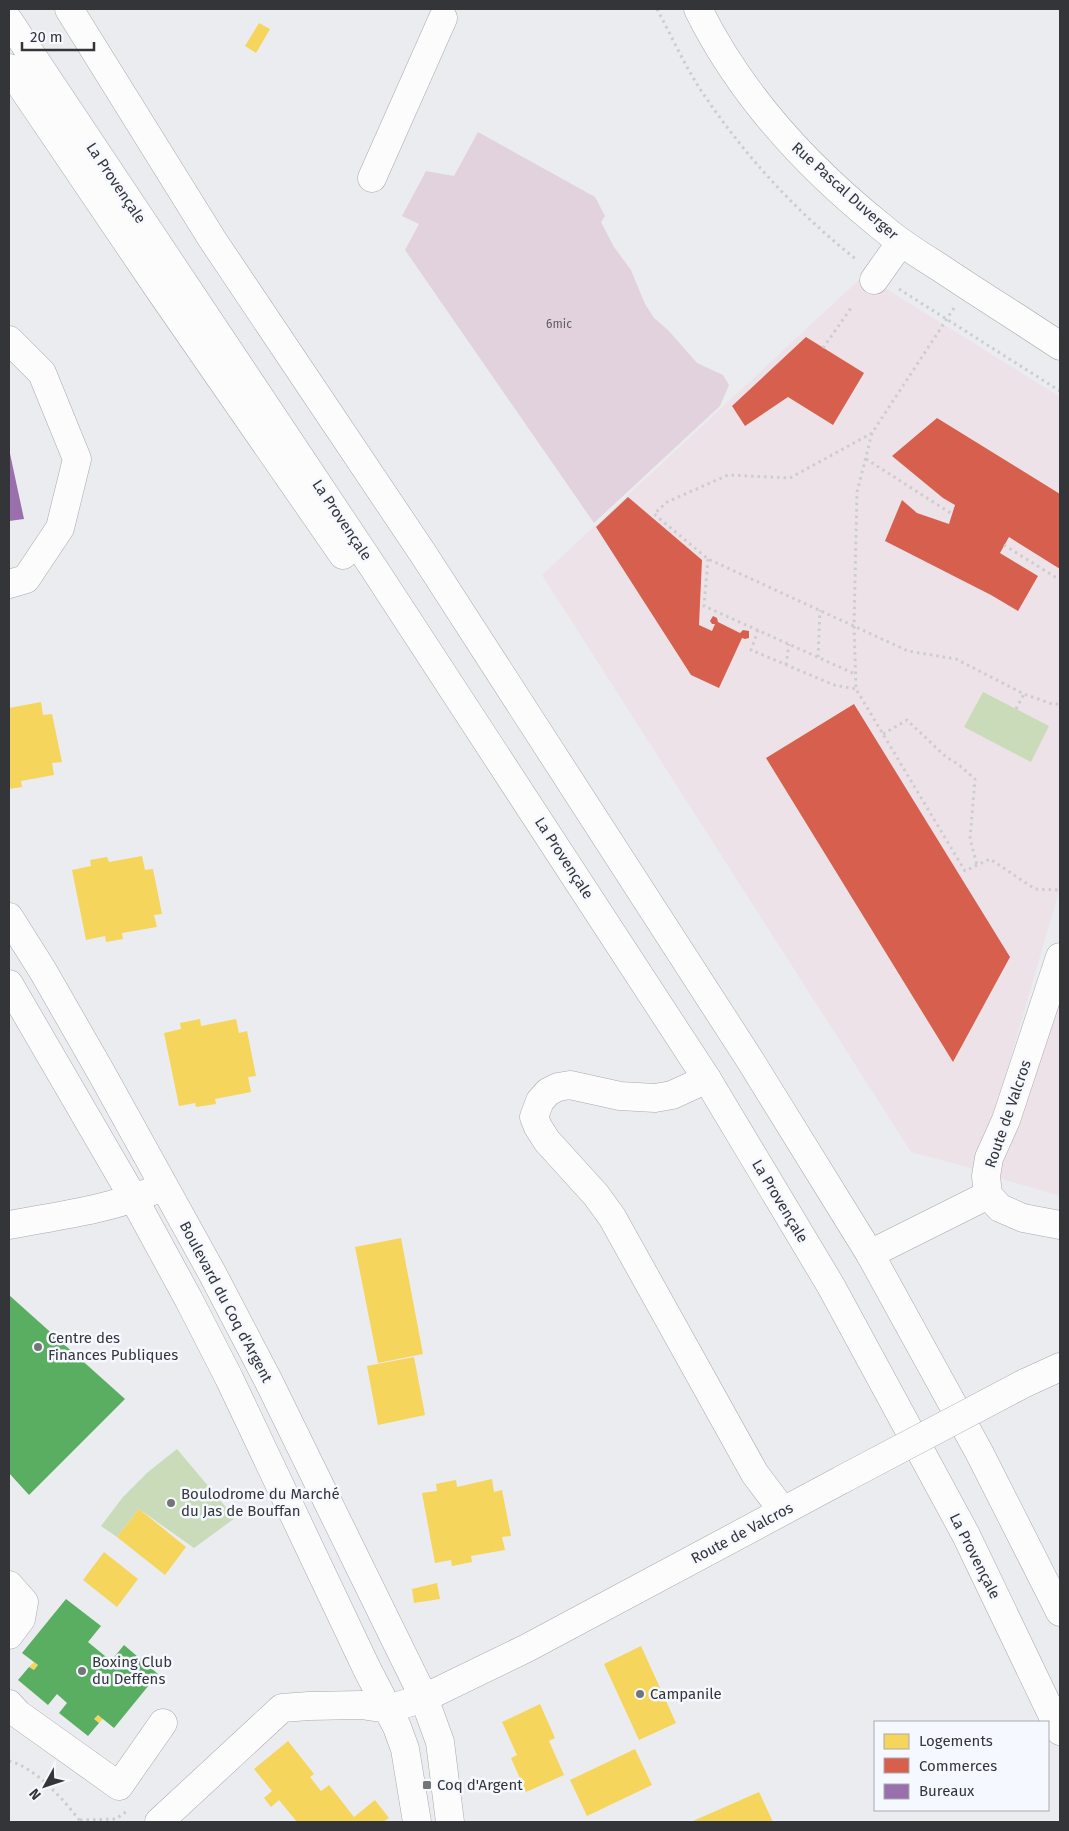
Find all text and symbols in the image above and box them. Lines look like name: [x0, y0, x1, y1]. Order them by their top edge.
scale bar: [22, 20, 95, 52]
text: 20 m: [30, 28, 63, 46]
street label: Rue Pascal Duverger: [788, 138, 902, 244]
street label: La Provençale: [82, 139, 150, 227]
house number: 6mic: [546, 317, 572, 331]
street label: La Provençale: [308, 476, 376, 564]
street label: La Provençale: [531, 814, 597, 902]
street label: Route de Valcros: [981, 1058, 1035, 1170]
street label: La Provençale: [748, 1156, 812, 1246]
street label: Boulevard du Coq d'Argent: [176, 1218, 276, 1386]
place label: Centre des Finances Publiques: [48, 1329, 178, 1364]
marker: Centre des Finances Publiques: [32, 1341, 44, 1353]
place label: Boulodrome du Marché du Jas de Bouffan: [181, 1485, 340, 1520]
marker: Boulodrome du Marché du Jas de Bouffan: [165, 1497, 177, 1509]
street label: Route de Valcros: [688, 1498, 796, 1568]
street label: La Provençale: [946, 1510, 1004, 1602]
place label: Boxing Club du Deffens: [92, 1653, 172, 1688]
marker: Boxing Club du Deffens: [76, 1665, 88, 1677]
place label: Campanile: [650, 1685, 722, 1703]
marker: Campanile: [634, 1688, 646, 1700]
legend: [874, 1721, 1049, 1811]
text: Logements: [919, 1732, 993, 1750]
text: Commerces: [919, 1757, 997, 1775]
north arrow: [20, 1761, 70, 1811]
place label: Coq d'Argent: [437, 1776, 523, 1794]
marker: Coq d'Argent: [421, 1779, 433, 1791]
text: Bureaux: [919, 1782, 975, 1800]
text: N: [26, 1785, 45, 1803]

